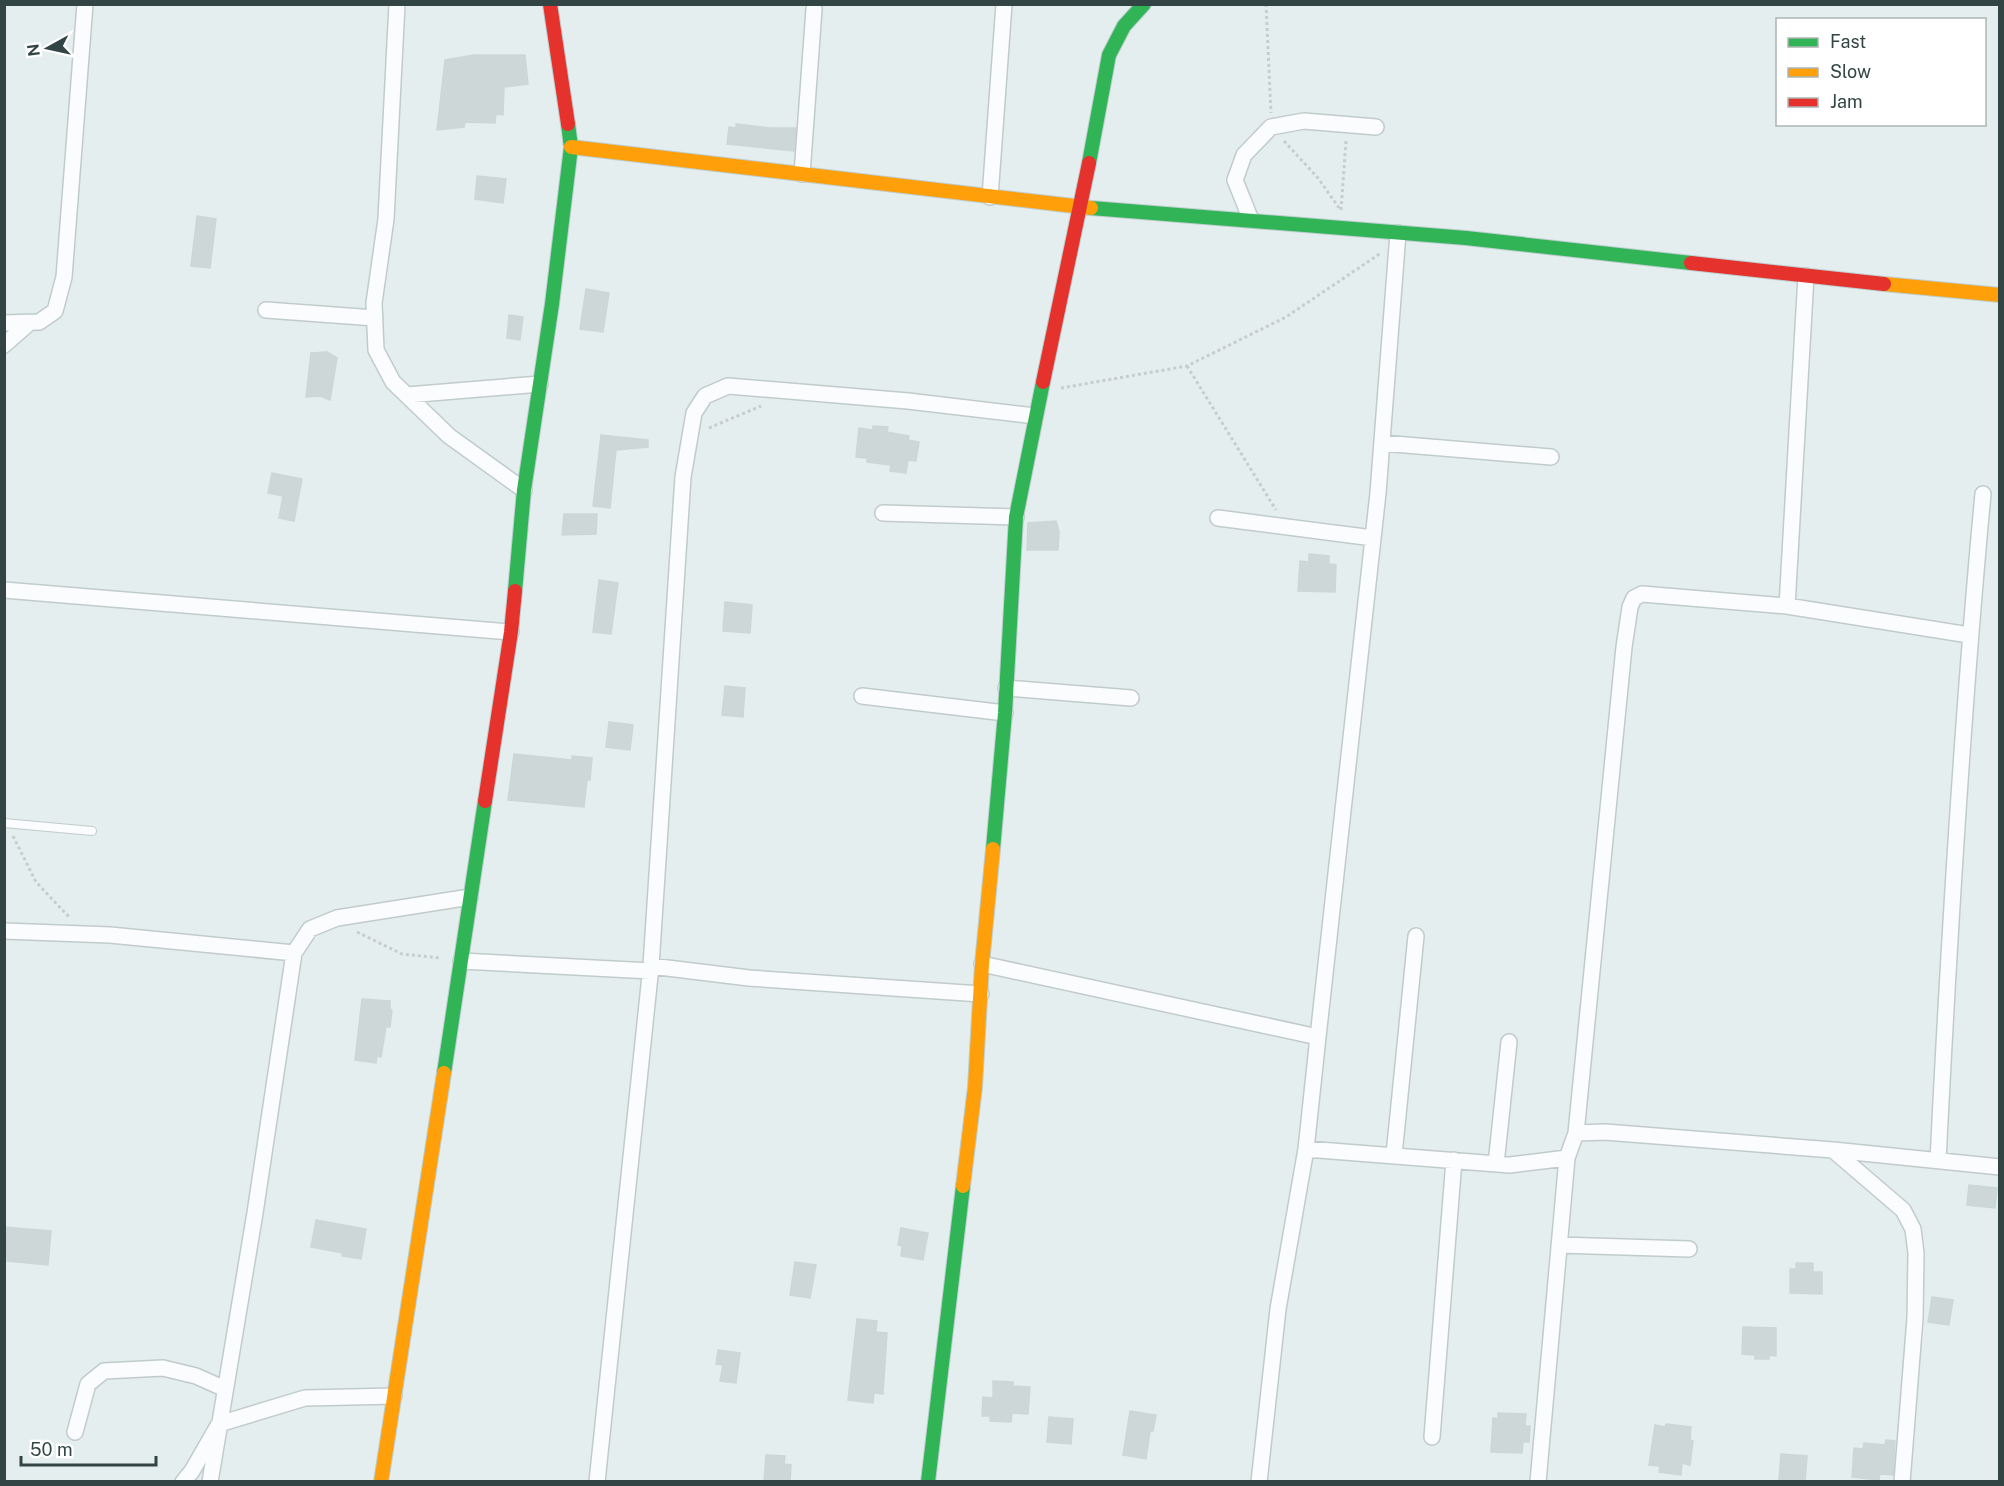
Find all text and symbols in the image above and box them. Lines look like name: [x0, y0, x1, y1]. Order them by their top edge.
north arrow: [18, 18, 78, 78]
legend: [1776, 18, 1986, 126]
text: Fast: [1830, 31, 1866, 52]
text: N: [23, 42, 44, 58]
text: Slow: [1830, 61, 1871, 82]
text: Jam: [1830, 91, 1863, 112]
scale bar: [21, 1429, 156, 1467]
text: 50 m: [30, 1439, 73, 1460]

